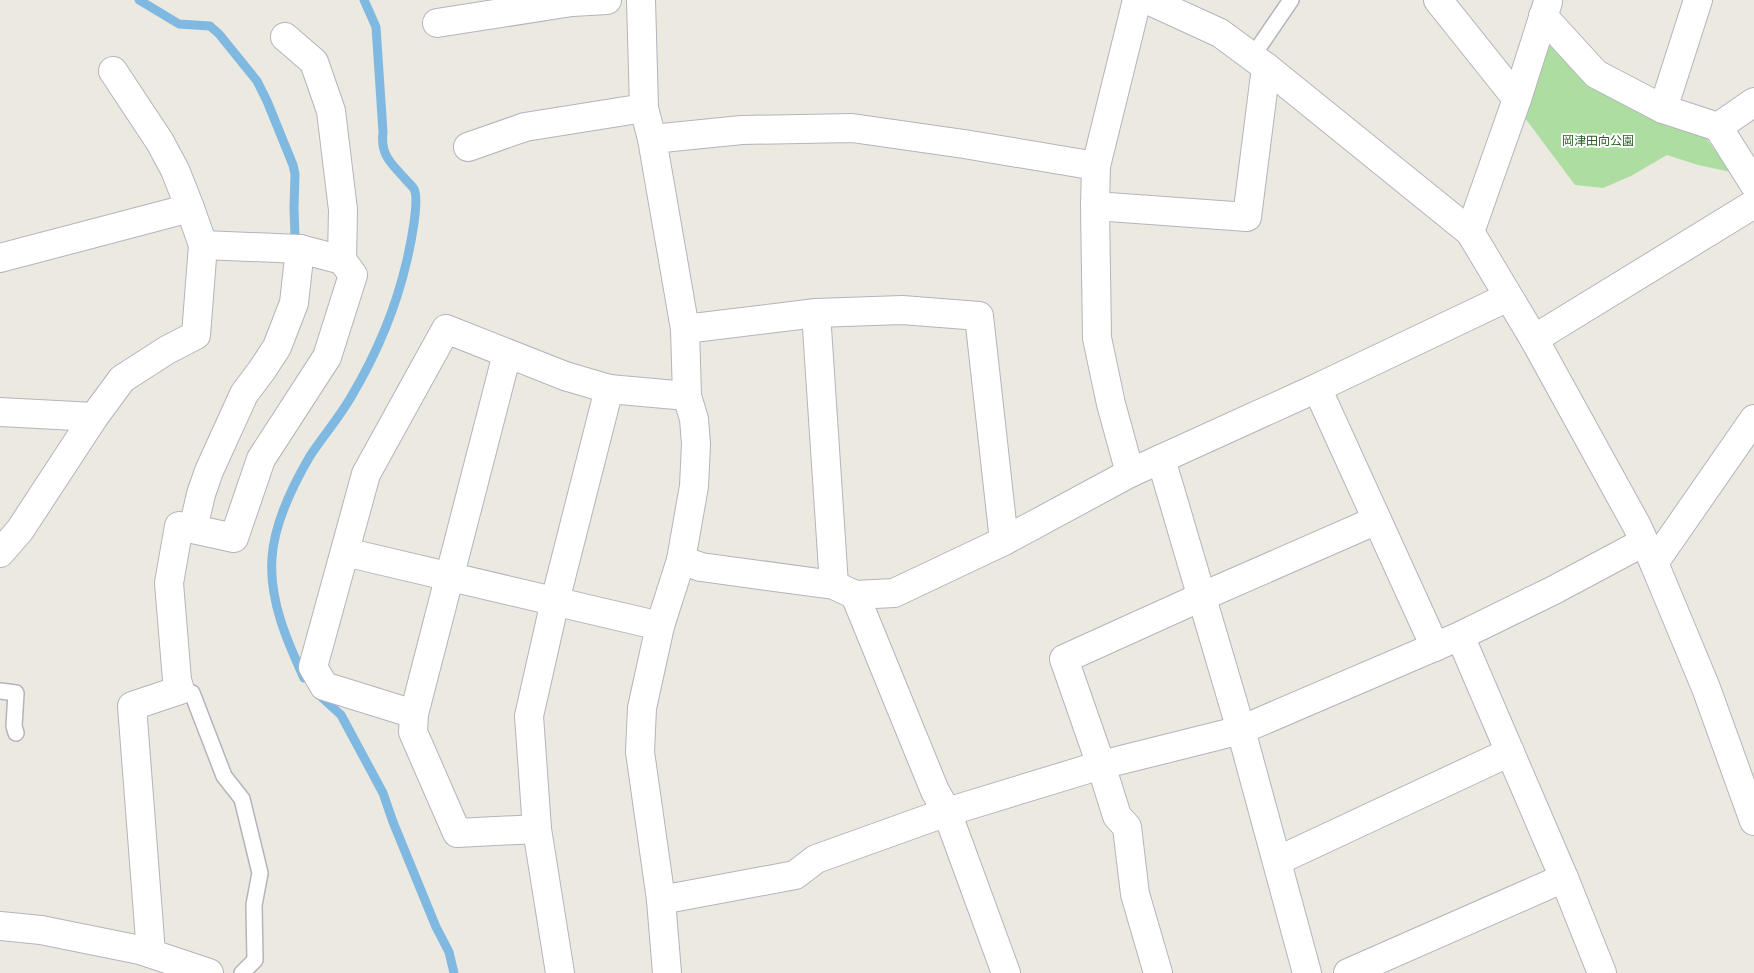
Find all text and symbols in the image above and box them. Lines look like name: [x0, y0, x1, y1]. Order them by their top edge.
park label: 岡津田向公園: [1562, 133, 1634, 148]

